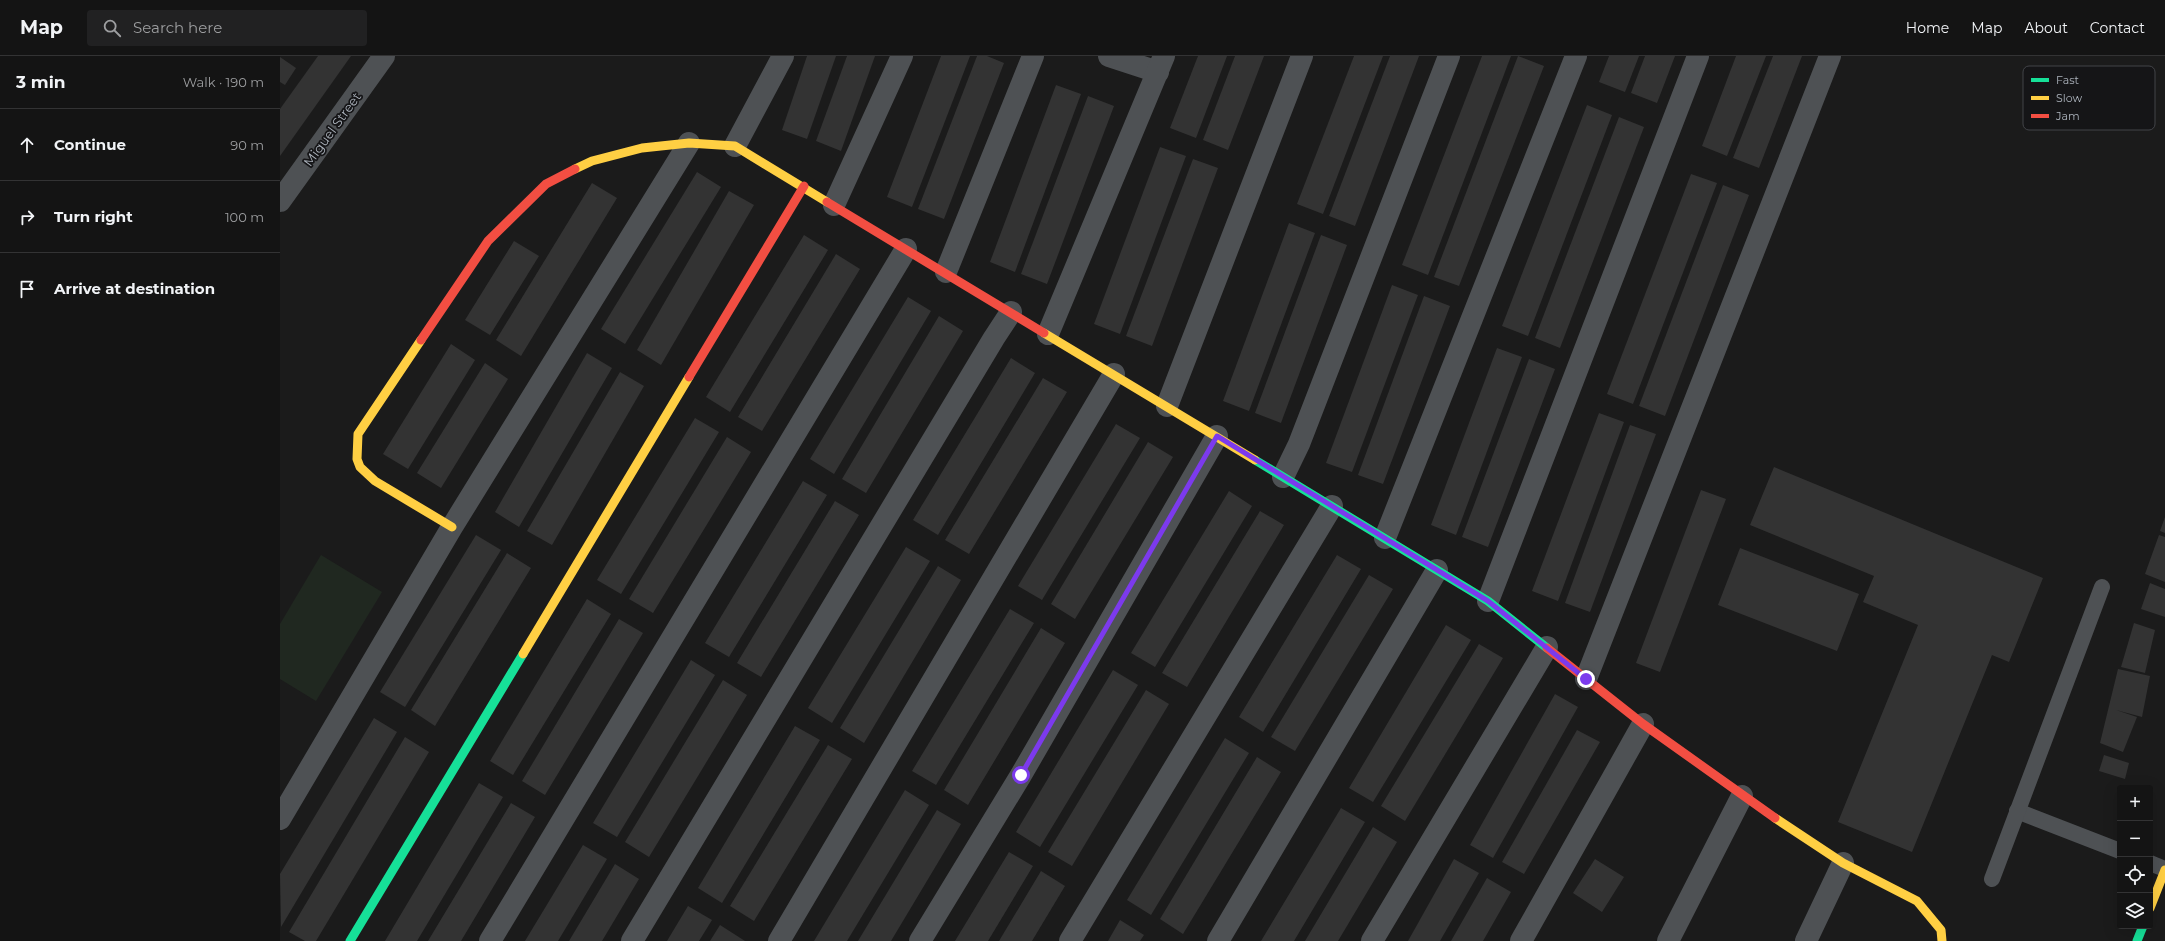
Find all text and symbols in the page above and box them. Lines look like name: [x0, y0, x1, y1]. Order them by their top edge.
search box: [87, 10, 367, 46]
text: Map: [20, 16, 63, 39]
icon: search: [101, 17, 123, 39]
text: Search here: [133, 18, 222, 37]
text: Home: [1906, 19, 1949, 37]
text: Map: [1971, 19, 2002, 37]
text: About: [2024, 19, 2068, 37]
text: Contact: [2090, 19, 2145, 37]
legend: [2023, 66, 2155, 130]
text: 3 min: [16, 72, 66, 92]
text: Fast: [2056, 73, 2080, 87]
text: Walk · 190 m: [183, 74, 264, 90]
street label: Miguel Street: [300, 89, 364, 169]
text: Slow: [2056, 91, 2082, 105]
text: Jam: [2055, 109, 2080, 123]
icon: ahead: [16, 134, 38, 156]
text: Continue: [54, 135, 126, 154]
text: 90 m: [230, 137, 264, 153]
icon: right: [16, 206, 38, 228]
text: Turn right: [54, 207, 133, 226]
text: 100 m: [225, 209, 264, 225]
icon: arrive: [16, 278, 38, 300]
text: Arrive at destination: [54, 279, 215, 298]
route end: [1577, 670, 1595, 688]
route start: [1012, 766, 1030, 784]
map controls: [2117, 785, 2153, 929]
button: +: [2117, 785, 2153, 821]
button: −: [2117, 821, 2153, 857]
button: locate: [2117, 857, 2153, 893]
button: layers: [2117, 893, 2153, 929]

